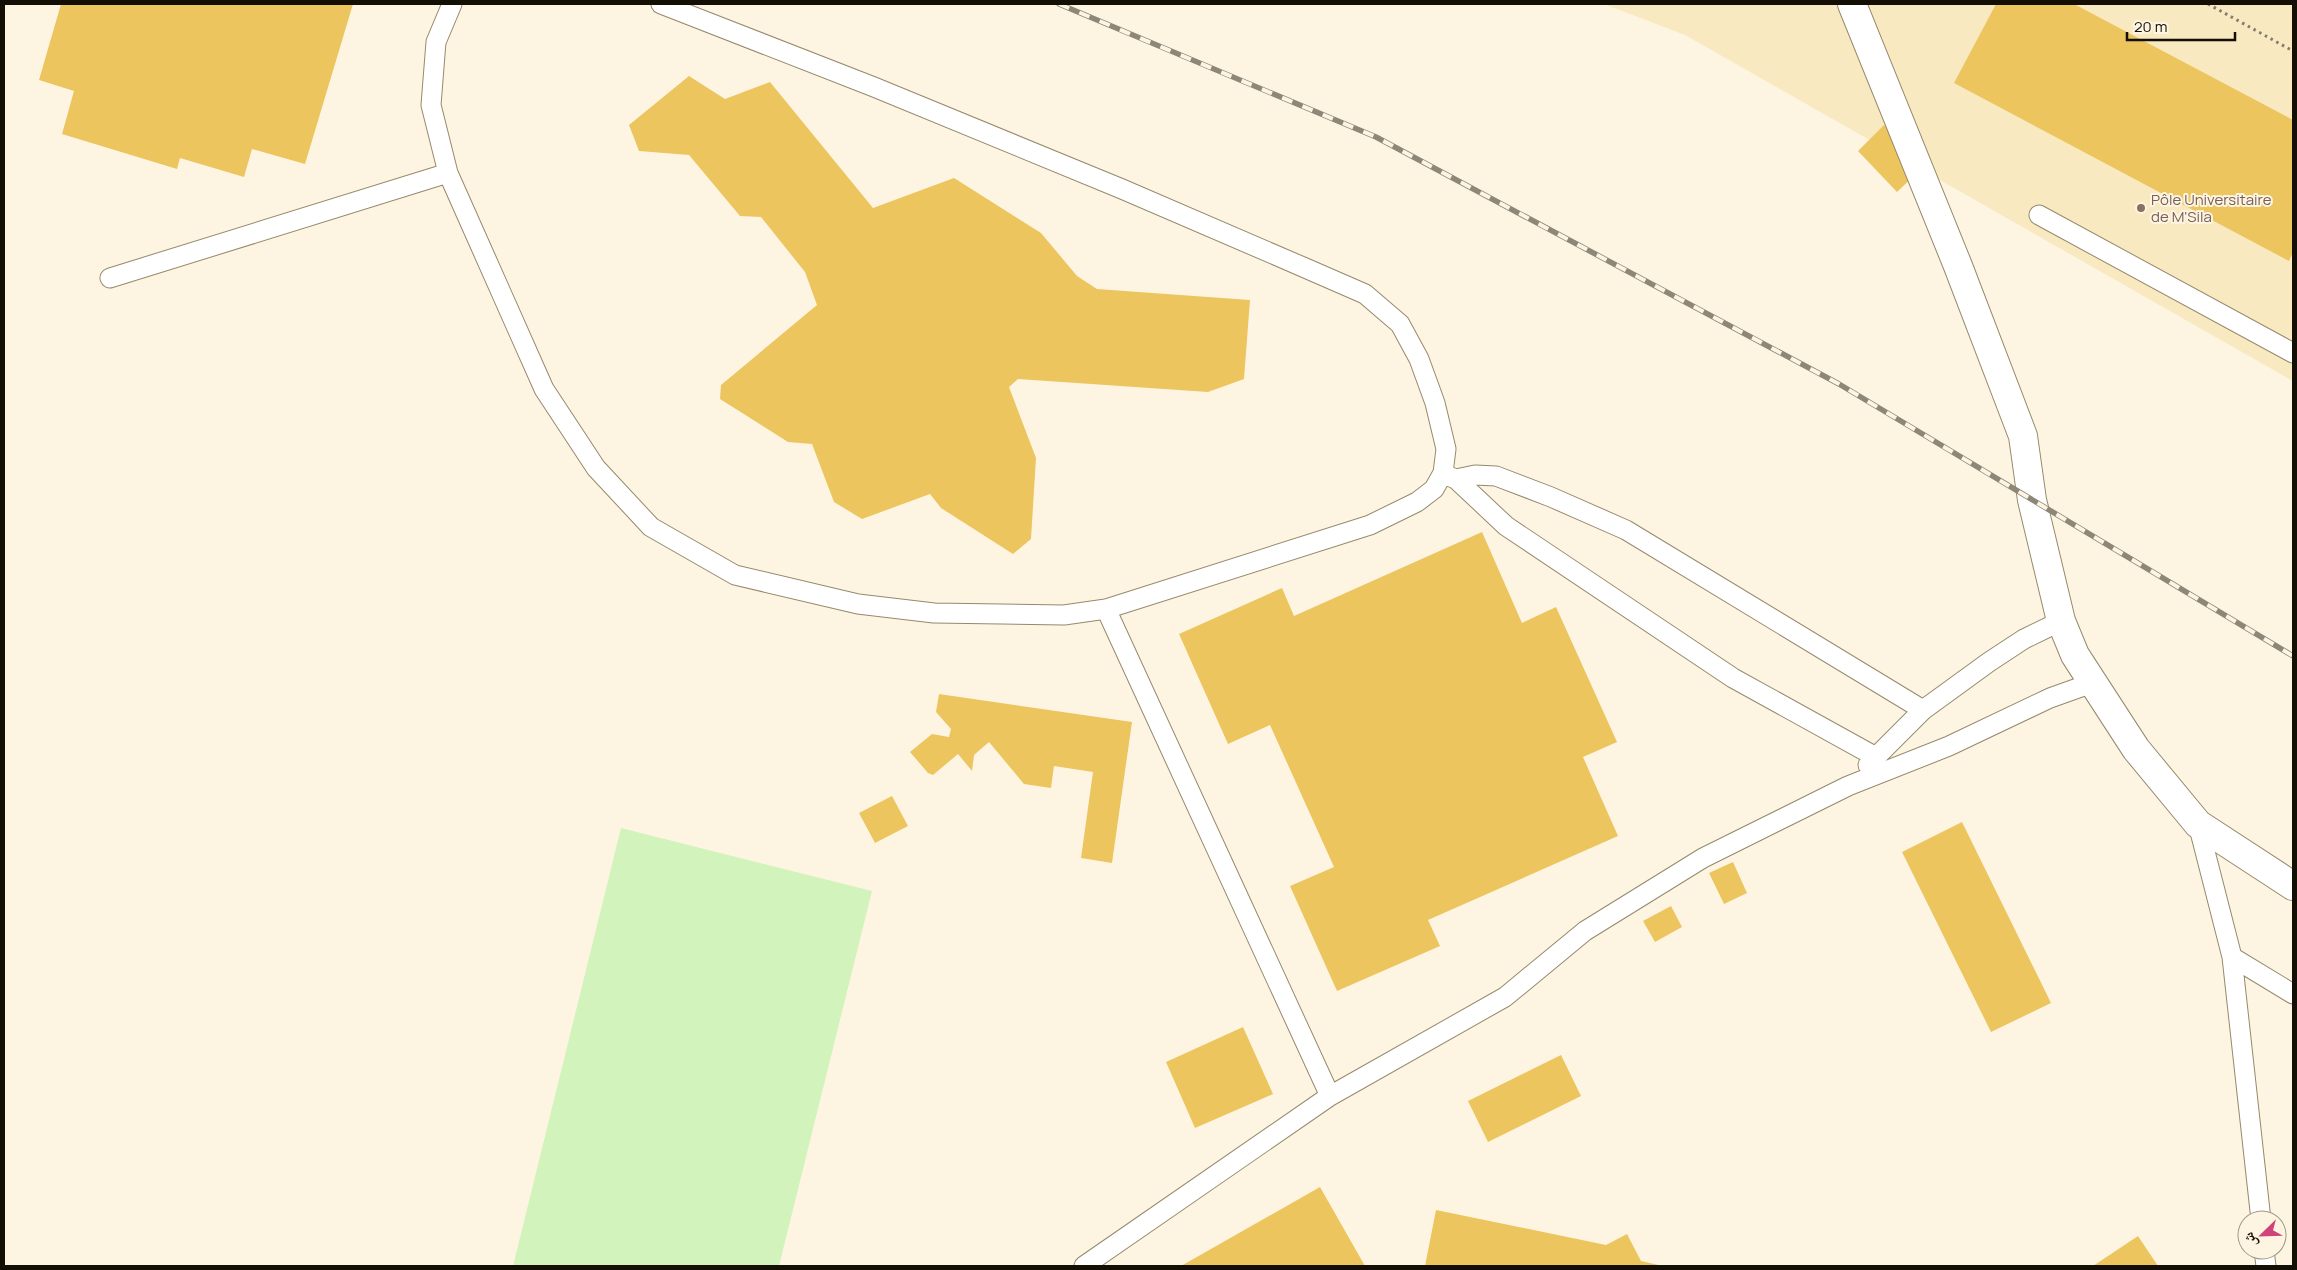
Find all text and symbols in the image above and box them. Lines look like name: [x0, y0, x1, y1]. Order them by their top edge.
scale bar: [2127, 10, 2234, 42]
text: 20 m: [2134, 16, 2167, 37]
place label: Pôle Universitaire de M'Sila: [2151, 189, 2272, 227]
marker: Pôle Universitaire de M'Sila: [2135, 202, 2147, 214]
north arrow: [2237, 1210, 2287, 1260]
text: ش: [2238, 1230, 2261, 1251]

